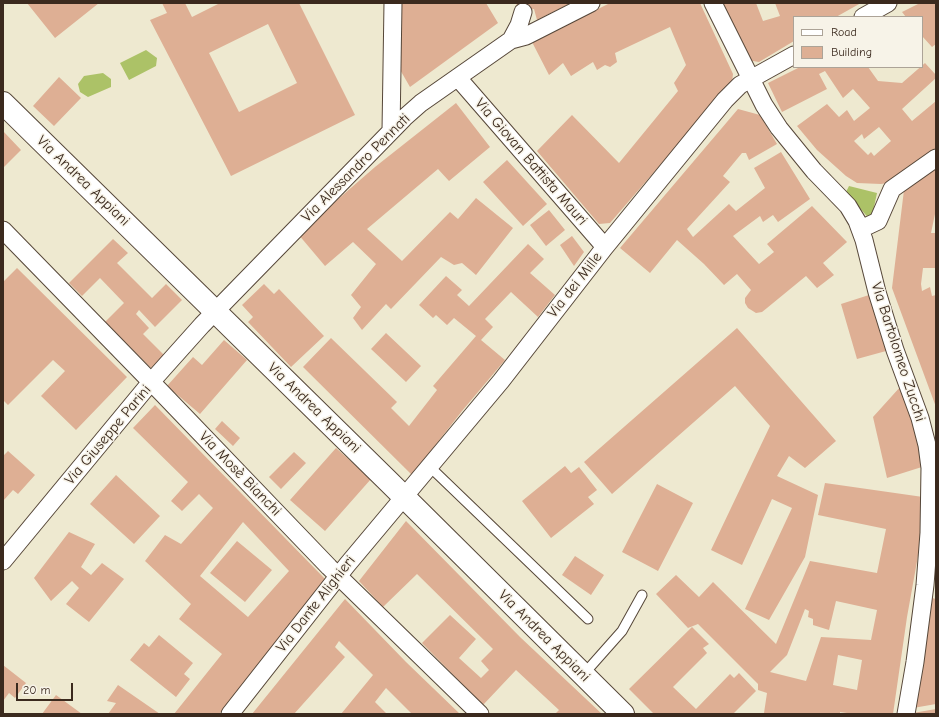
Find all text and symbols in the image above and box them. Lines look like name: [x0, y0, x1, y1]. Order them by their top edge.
legend: [793, 16, 923, 68]
text: Road: [831, 25, 857, 39]
text: Building: [831, 45, 872, 59]
street label: Via Giovan Battista Mauri: [471, 95, 591, 229]
street label: Via Alessandro Pennati: [298, 110, 414, 226]
street label: Via Andrea Appiani: [33, 132, 133, 230]
street label: Via dei Mille: [544, 249, 606, 321]
street label: Via Bartolomeo Zucchi: [867, 280, 929, 424]
street label: Via Andrea Appiani: [264, 359, 364, 457]
street label: Via Giuseppe Parini: [61, 381, 155, 489]
street label: Via Mosè Bianchi: [195, 428, 285, 520]
street label: Via Dante Alighieri: [273, 552, 359, 656]
street label: Via Andrea Appiani: [494, 586, 594, 686]
scale bar: [18, 675, 75, 701]
text: 20 m: [23, 683, 51, 697]

